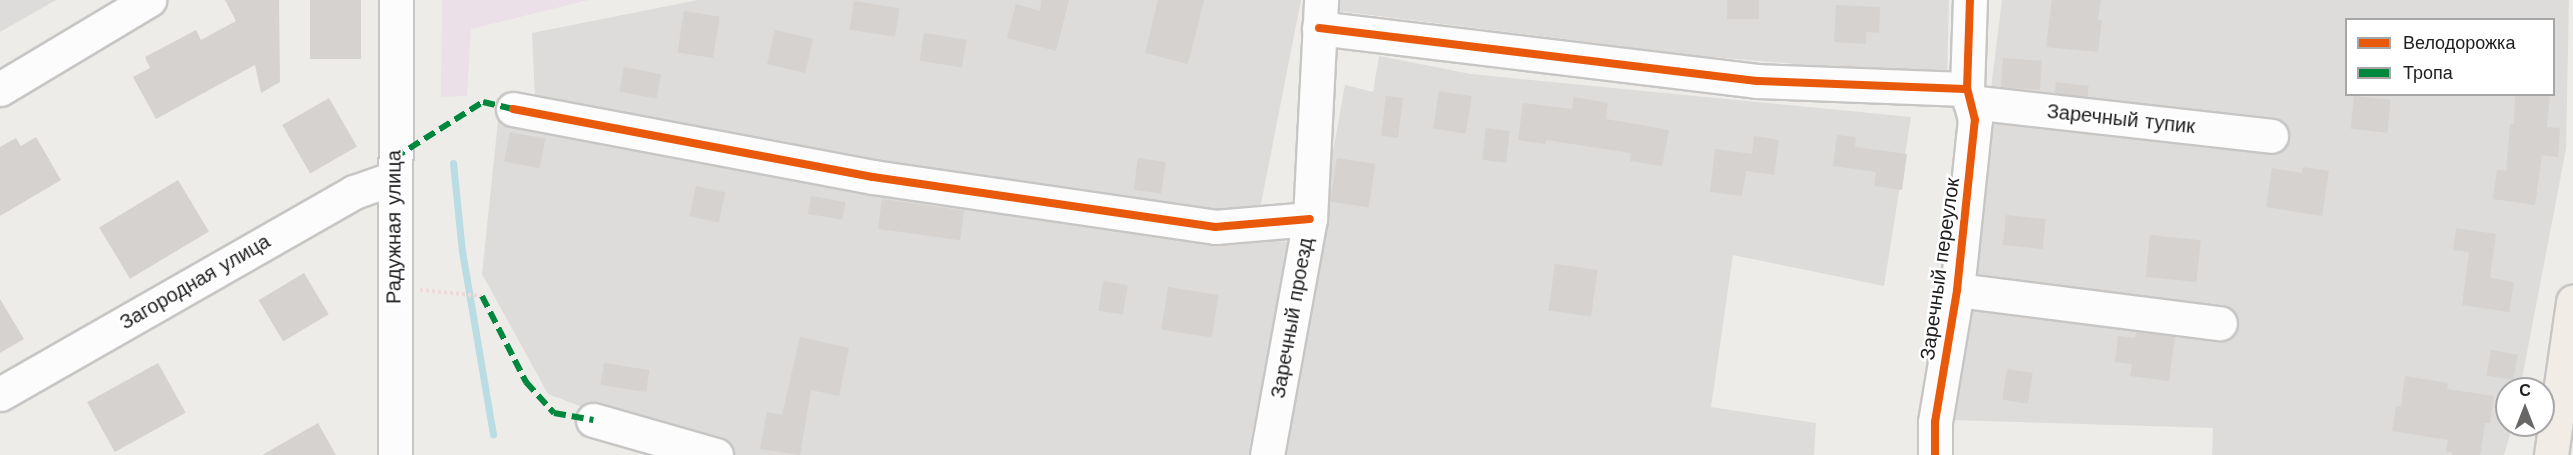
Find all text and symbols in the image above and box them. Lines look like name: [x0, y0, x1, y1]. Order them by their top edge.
legend: [2345, 18, 2555, 96]
text: Велодорожка: [2403, 32, 2515, 53]
text: Тропа: [2403, 62, 2453, 83]
street label: Заречный тупик: [2046, 99, 2196, 139]
street label: Радужная улица: [382, 150, 406, 304]
street label: Заречный переулок: [1915, 176, 1965, 362]
street label: Загородная улица: [116, 229, 274, 335]
street label: Заречный проезд: [1266, 236, 1318, 400]
north arrow: [2495, 377, 2555, 437]
text: С: [2519, 381, 2531, 400]

